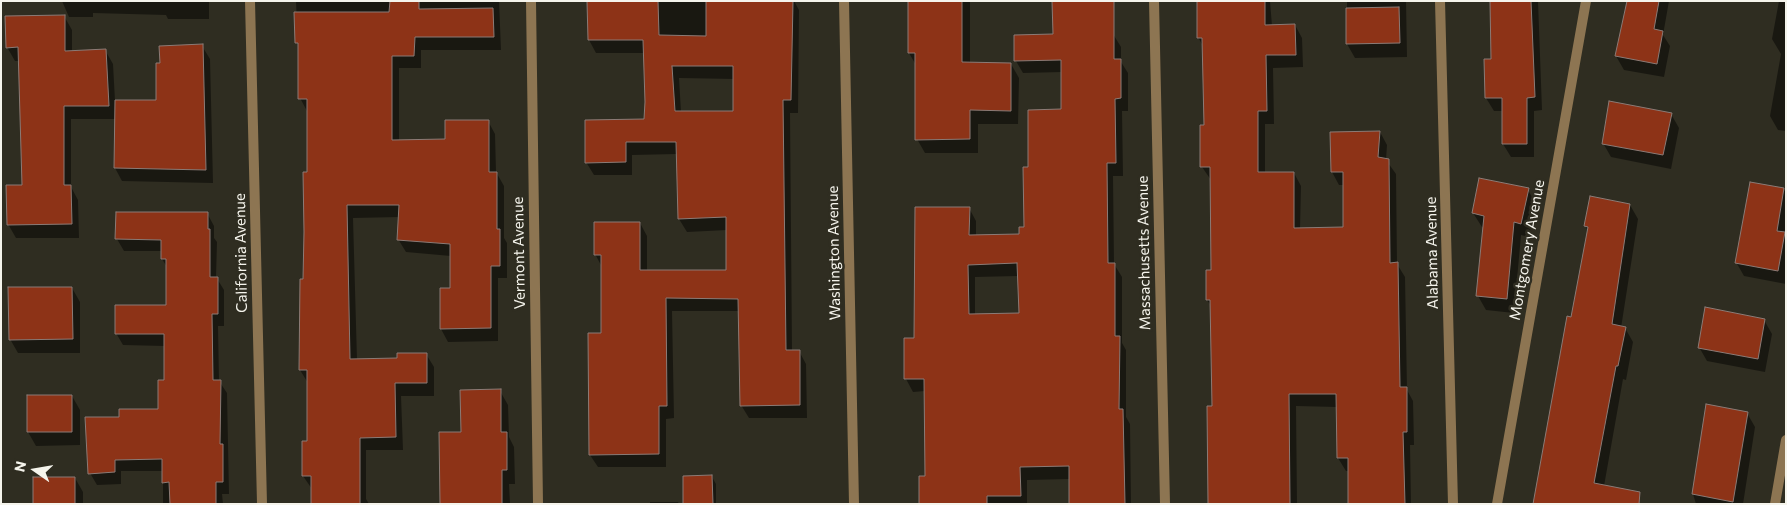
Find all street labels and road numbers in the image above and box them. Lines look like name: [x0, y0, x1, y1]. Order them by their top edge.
street label: Massachusetts Avenue: [1134, 176, 1154, 330]
street label: Montgomery Avenue: [1506, 178, 1548, 322]
street label: Washington Avenue: [824, 185, 844, 321]
street label: California Avenue: [231, 193, 251, 313]
street label: Vermont Avenue: [509, 196, 529, 310]
street label: Alabama Avenue: [1422, 197, 1442, 309]

